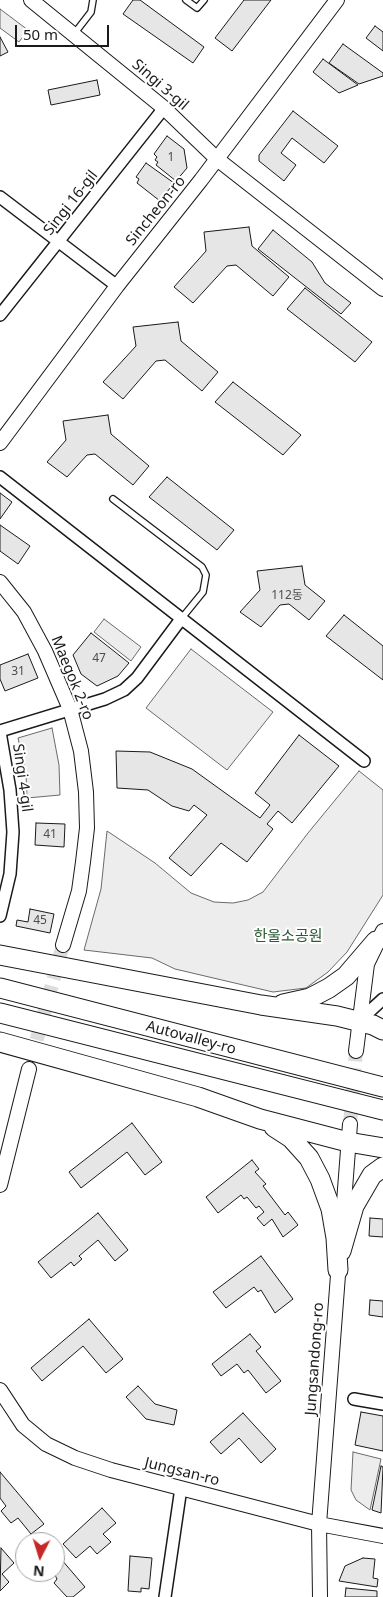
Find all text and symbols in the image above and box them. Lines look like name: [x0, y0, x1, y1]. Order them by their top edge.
scale bar: [18, 15, 111, 47]
text: 50 m: [23, 24, 58, 44]
street label: Singi 3-gil: [128, 56, 192, 114]
house number: 1: [168, 151, 174, 165]
street label: Singi 16-gil: [40, 167, 102, 239]
street label: Sincheon-ro: [122, 173, 190, 249]
house number: 112동: [271, 589, 303, 603]
street label: Maegok 2-ro: [47, 633, 97, 723]
house number: 47: [92, 652, 106, 666]
house number: 31: [11, 665, 25, 679]
street label: Singi 4-gil: [8, 743, 36, 813]
house number: 41: [43, 828, 57, 842]
house number: 45: [33, 914, 47, 928]
park label: 한울소공원: [254, 928, 322, 946]
street label: Autovalley-ro: [144, 1017, 238, 1059]
street label: Jungsandong-ro: [302, 1302, 328, 1416]
street label: Jungsan-ro: [143, 1454, 221, 1490]
north arrow: [15, 1532, 65, 1582]
text: N: [32, 1561, 45, 1581]

